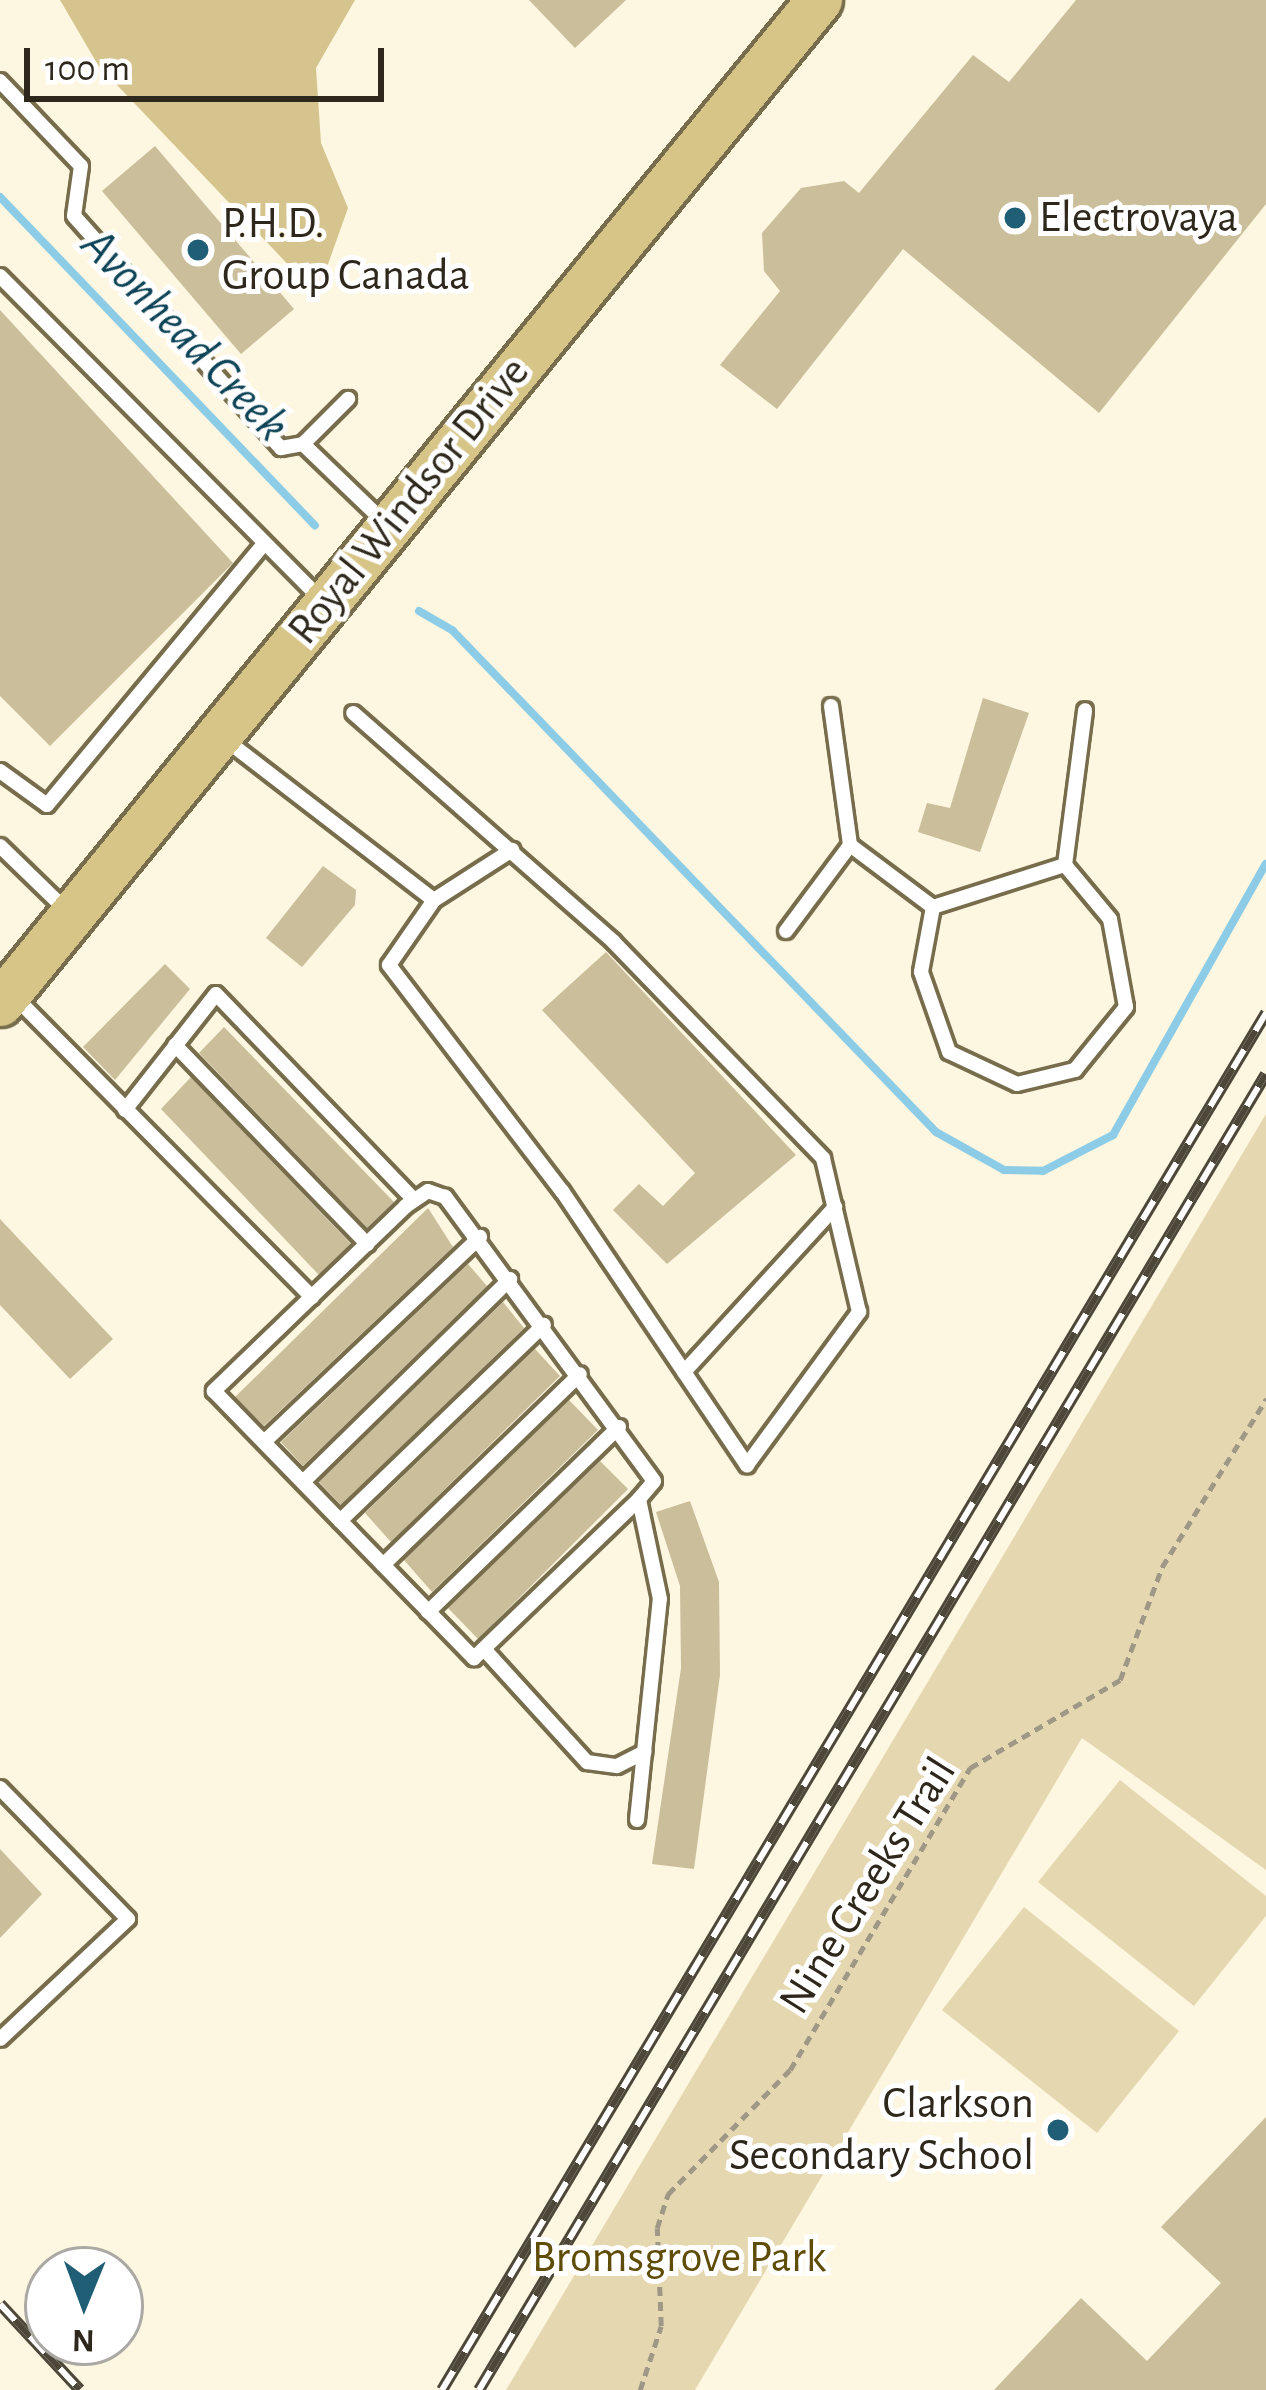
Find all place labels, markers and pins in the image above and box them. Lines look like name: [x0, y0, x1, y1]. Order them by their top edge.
place label: Electrovaya: [1039, 191, 1238, 245]
place label: P.H.D. Group Canada: [222, 197, 470, 303]
marker: Electrovaya: [1002, 205, 1028, 231]
marker: P.H.D. Group Canada: [185, 237, 211, 263]
place label: Clarkson Secondary School: [729, 2077, 1034, 2183]
marker: Clarkson Secondary School: [1045, 2117, 1071, 2143]

